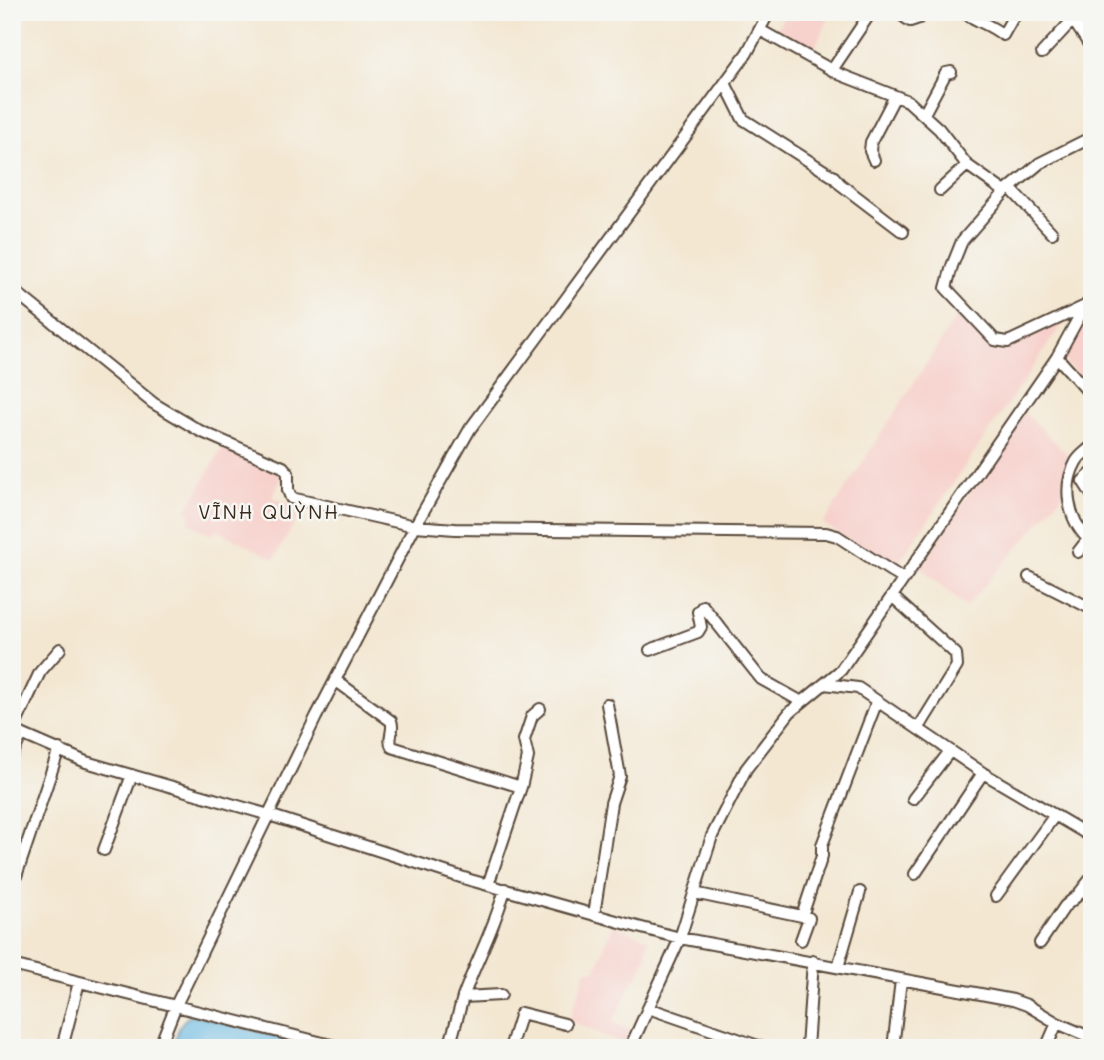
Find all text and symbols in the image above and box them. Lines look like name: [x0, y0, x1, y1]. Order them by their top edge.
district label: VĨNH QUỲNH: [198, 499, 340, 524]

